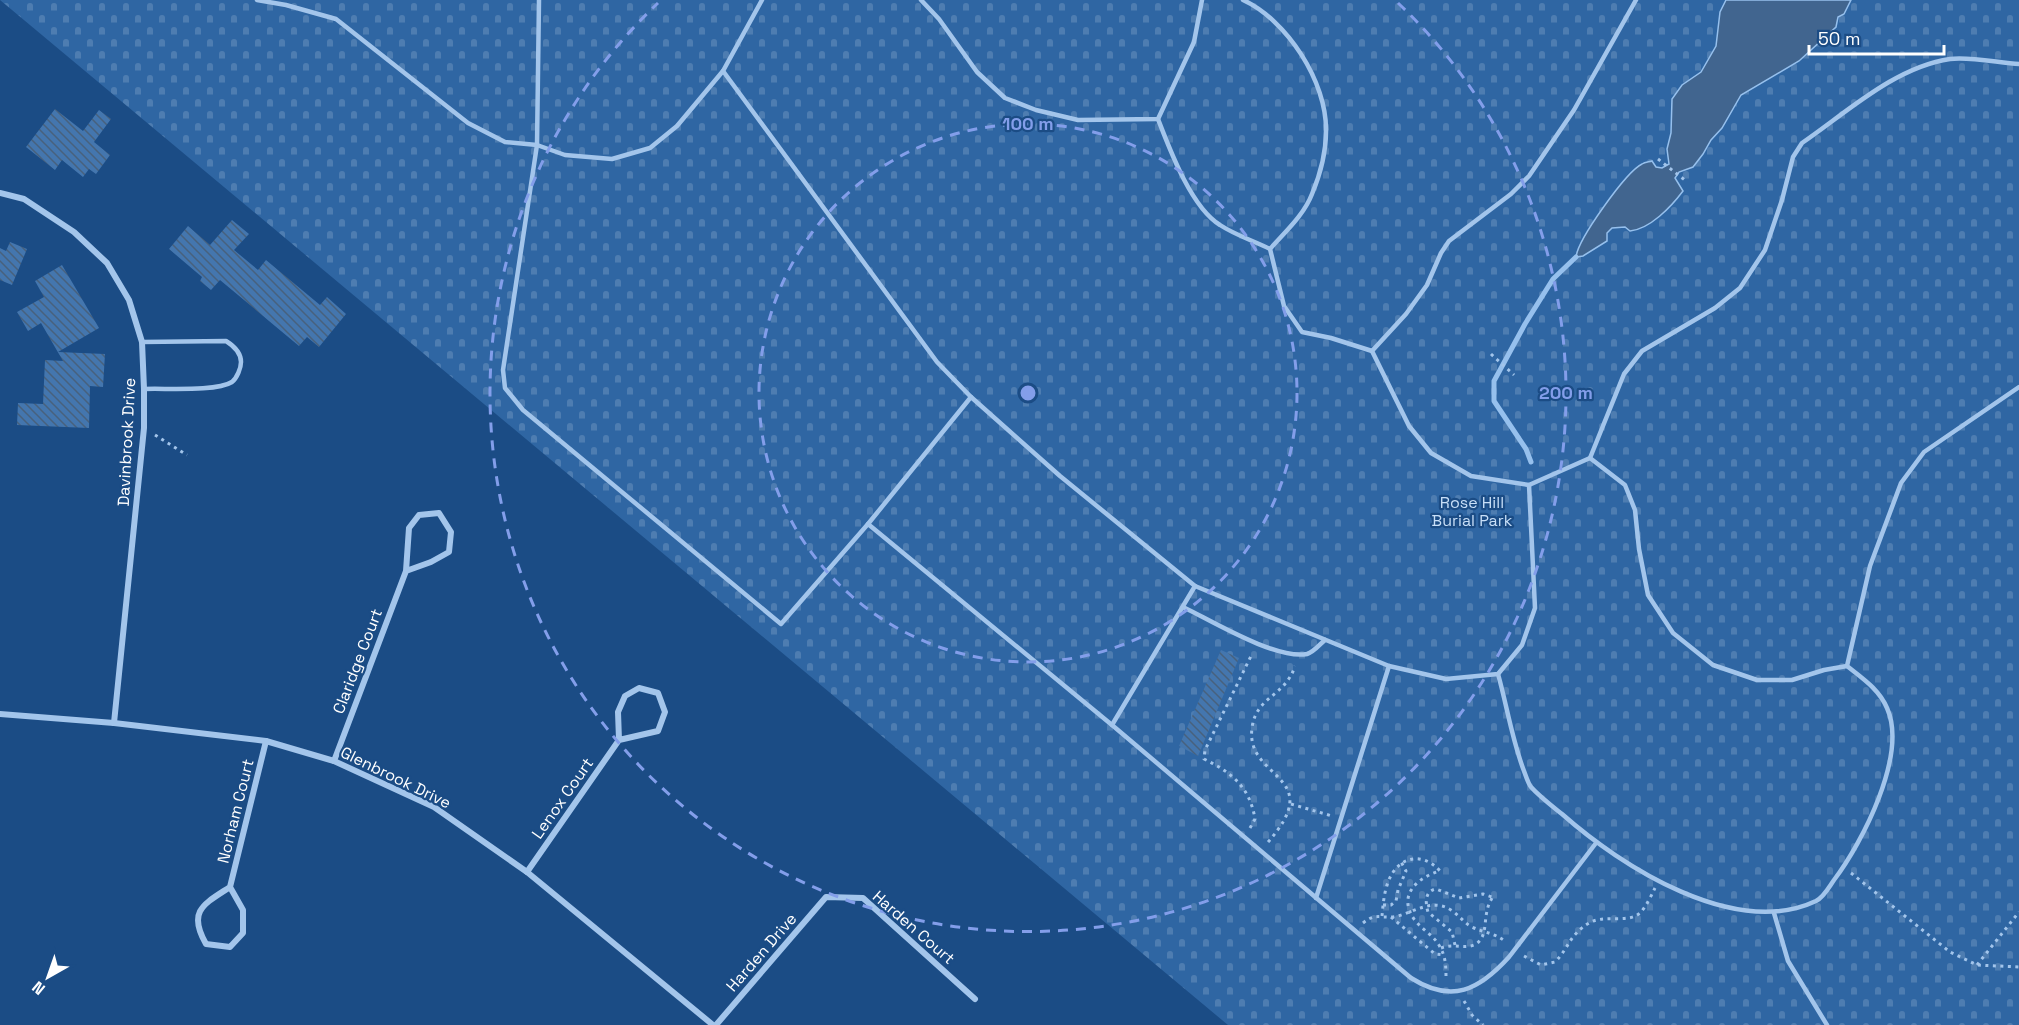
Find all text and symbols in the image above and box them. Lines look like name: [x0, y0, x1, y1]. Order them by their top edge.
scale bar: [1809, 18, 1944, 56]
text: 50 m: [1818, 27, 1860, 50]
text: 100 m: [1002, 112, 1054, 135]
street label: Davinbrook Drive: [113, 377, 140, 507]
text: 200 m: [1539, 381, 1593, 404]
centre of rings: [1018, 383, 1038, 403]
park label: Rose Hill Burial Park: [1432, 492, 1513, 531]
street label: Claridge Court: [328, 606, 387, 717]
street label: Glenbrook Drive: [337, 742, 455, 813]
street label: Lenox Court: [527, 754, 598, 843]
street label: Norham Court: [212, 757, 259, 865]
street label: Harden Court: [868, 886, 959, 969]
street label: Harden Drive: [721, 909, 801, 996]
north arrow: [18, 947, 78, 1007]
text: N: [28, 977, 50, 1000]

